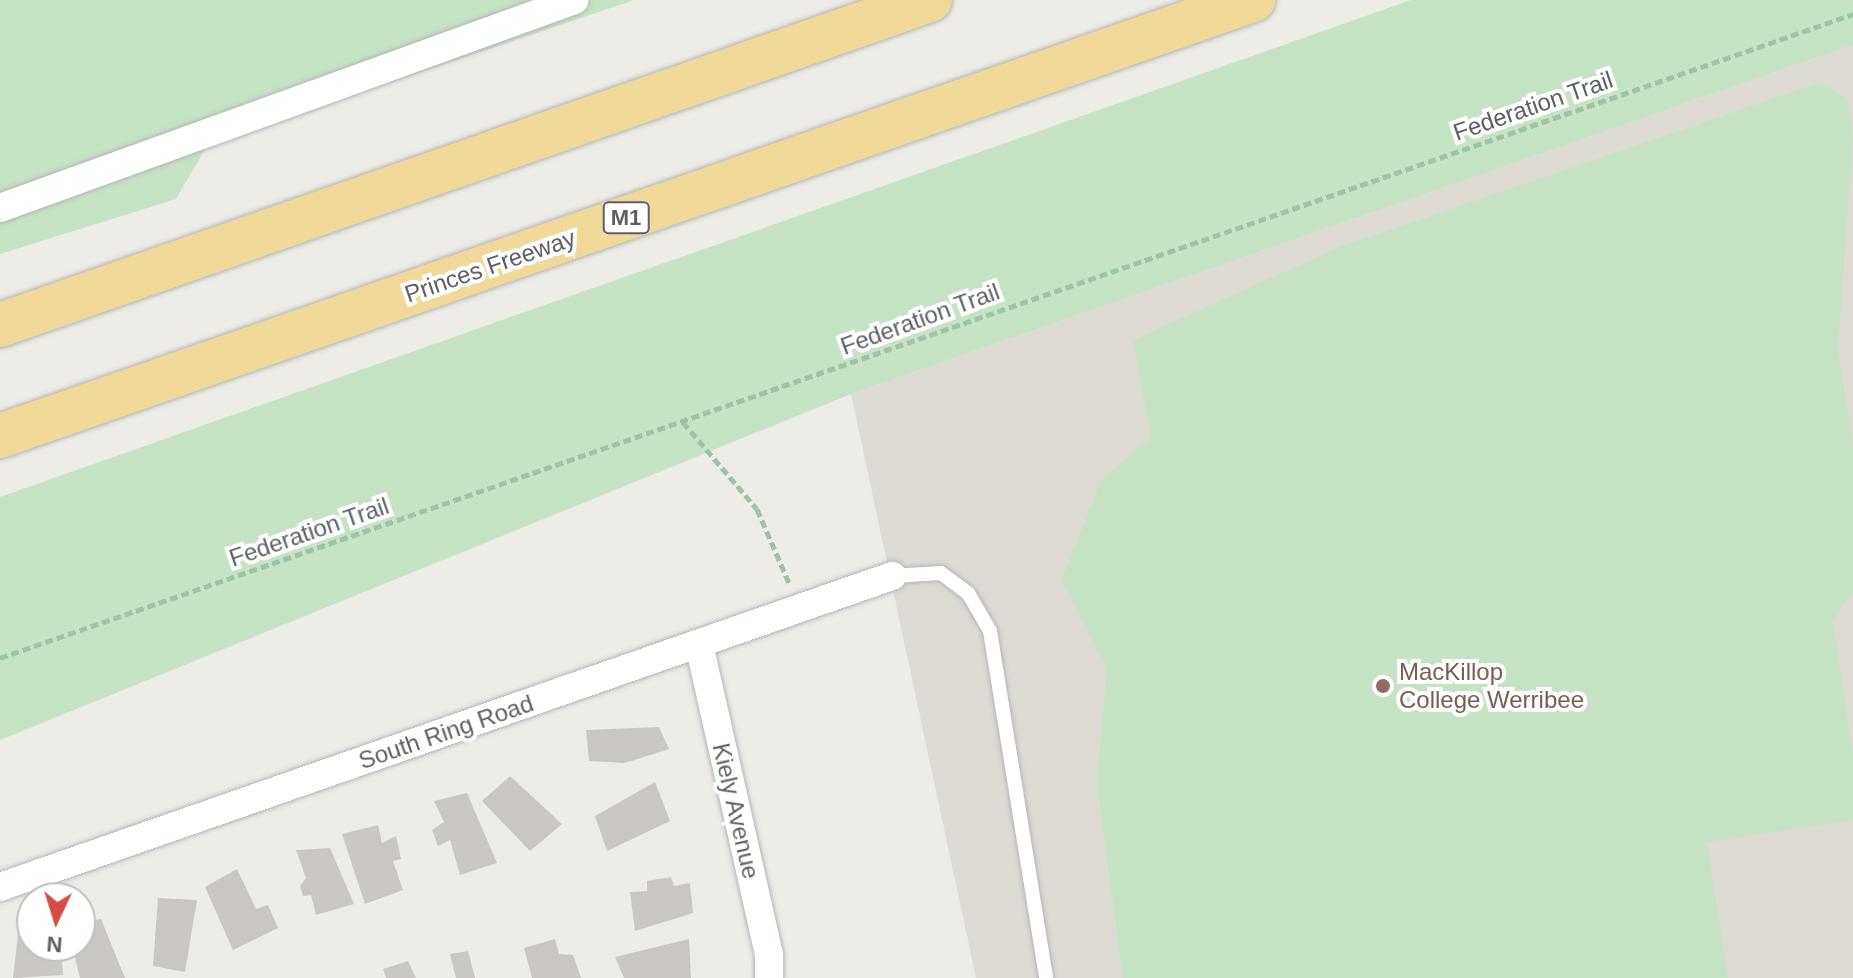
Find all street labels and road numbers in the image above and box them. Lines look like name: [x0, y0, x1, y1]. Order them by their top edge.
street label: Federation Trail: [1449, 65, 1617, 147]
road number: M1: [602, 200, 650, 236]
street label: Princes Freeway: [401, 223, 579, 309]
street label: Federation Trail: [837, 277, 1003, 361]
street label: Federation Trail: [225, 491, 393, 573]
street label: South Ring Road: [355, 689, 537, 775]
street label: Kiely Avenue: [706, 740, 766, 882]

